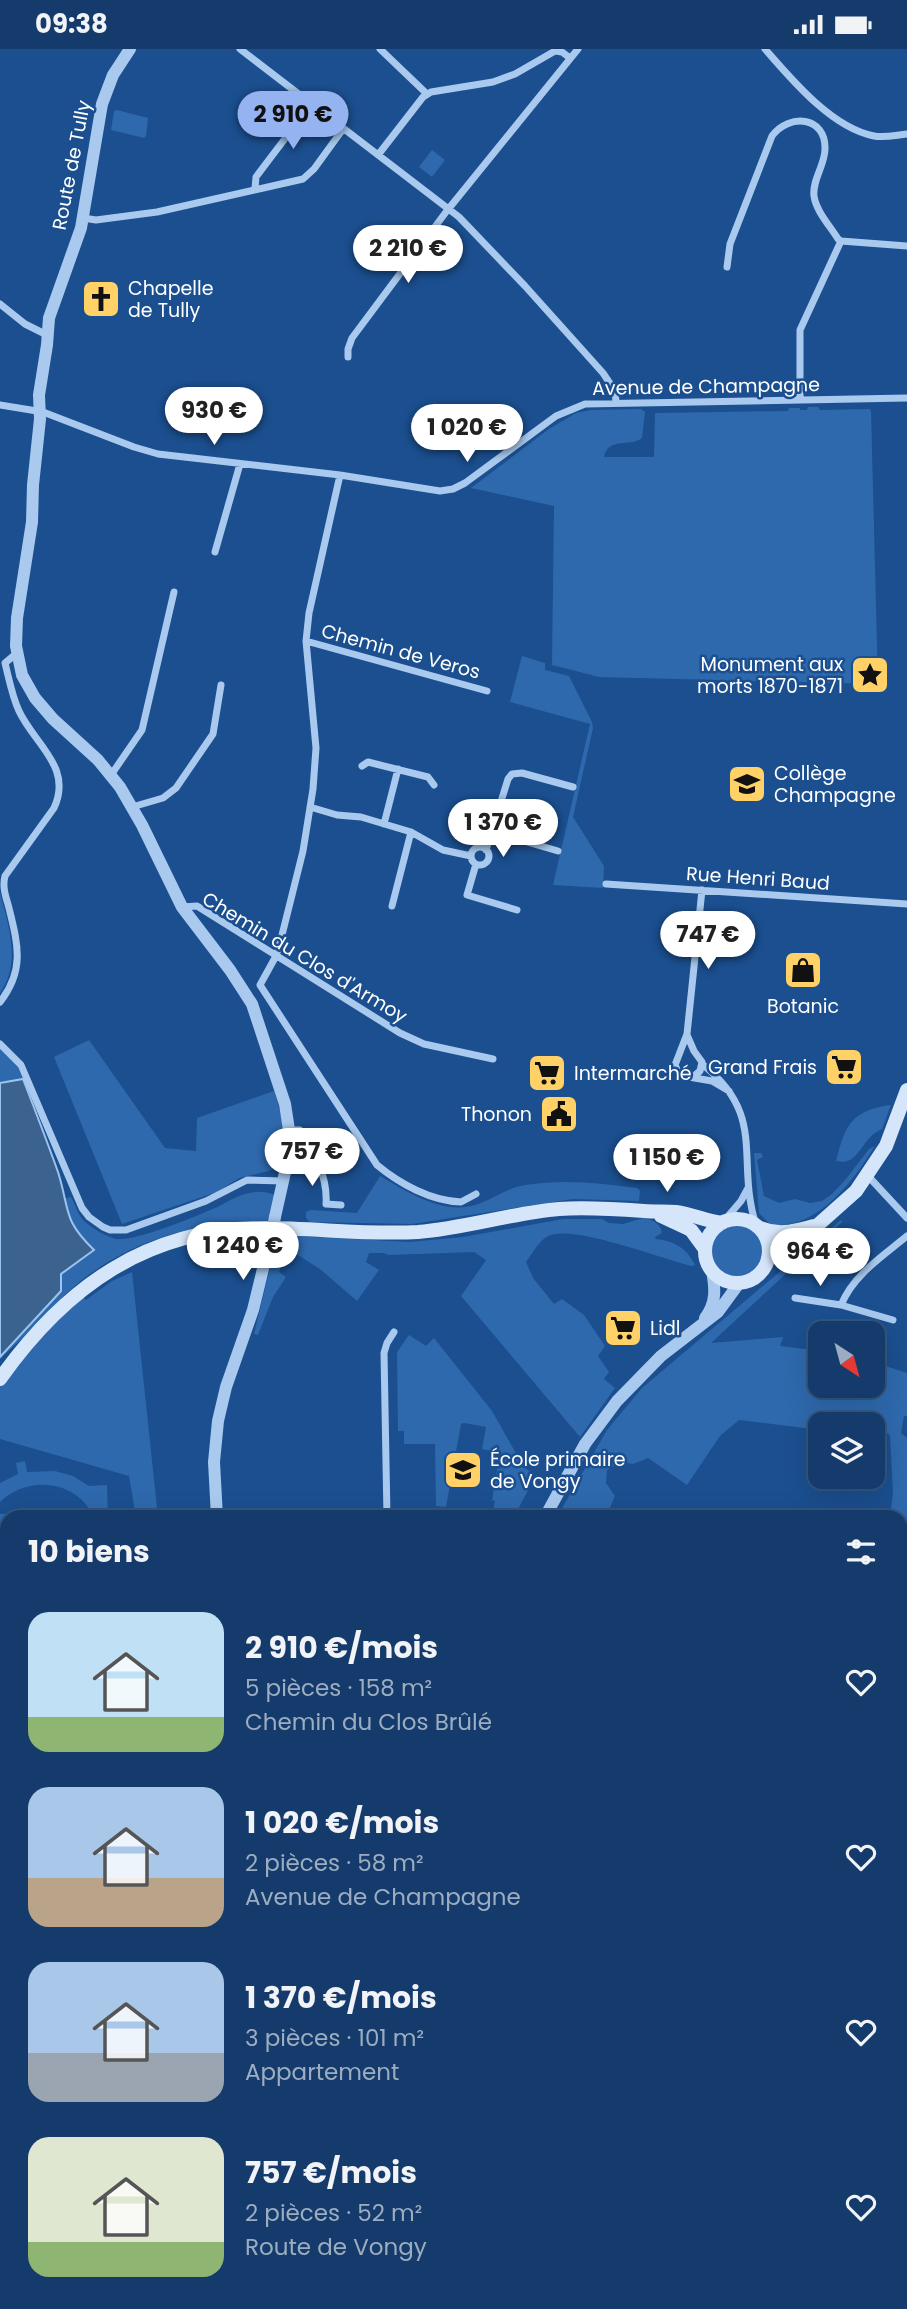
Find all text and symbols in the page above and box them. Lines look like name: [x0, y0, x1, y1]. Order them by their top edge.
text: 09:38: [35, 6, 108, 42]
pin: 2 910 €: [228, 91, 358, 151]
street label: Route de Tully: [46, 98, 97, 232]
text: 2 910 €: [254, 98, 332, 130]
pin: 2 210 €: [343, 225, 473, 285]
text: 2 210 €: [369, 232, 447, 264]
place label: Chapelle de Tully: [128, 275, 213, 324]
church icon: Chapelle de Tully: [80, 278, 122, 320]
street label: Avenue de Champagne: [592, 371, 820, 402]
pin: 930 €: [165, 387, 263, 447]
text: 930 €: [181, 394, 247, 426]
pin: 1 020 €: [402, 405, 532, 464]
text: 1 020 €: [427, 411, 507, 443]
street label: Chemin de Veros: [318, 617, 483, 686]
place label: Monument aux morts 1870-1871: [697, 651, 843, 700]
place icon: Monument aux morts 1870-1871: [849, 654, 891, 696]
place label: Collège Champagne: [774, 760, 896, 809]
school or university icon: Collège Champagne: [726, 763, 768, 805]
pin: 1 370 €: [438, 799, 568, 859]
text: 1 370 €: [464, 806, 542, 838]
street label: Rue Henri Baud: [685, 860, 831, 897]
street label: Chemin du Clos d'Armoy: [197, 885, 413, 1030]
pin: 747 €: [659, 911, 757, 971]
text: 747 €: [676, 918, 740, 950]
shop icon: Botanic: [782, 949, 824, 991]
place label: Botanic: [767, 993, 839, 1020]
supermarket icon: Grand Frais: [823, 1046, 865, 1088]
supermarket icon: Intermarché: [526, 1052, 568, 1094]
place label: Grand Frais: [708, 1054, 817, 1081]
place label: Intermarché: [574, 1060, 692, 1087]
public building icon: Thonon: [538, 1093, 580, 1135]
place label: Thonon: [461, 1101, 532, 1128]
pin: 757 €: [263, 1129, 361, 1188]
text: 757 €: [281, 1135, 343, 1167]
pin: 1 150 €: [602, 1135, 732, 1194]
text: 1 150 €: [629, 1141, 705, 1173]
pin: 1 240 €: [178, 1223, 308, 1282]
text: 1 240 €: [203, 1229, 283, 1261]
pin: 964 €: [771, 1229, 869, 1288]
text: 964 €: [786, 1235, 854, 1267]
supermarket icon: Lidl: [602, 1307, 644, 1349]
place label: Lidl: [650, 1315, 680, 1342]
north arrow: [808, 1321, 886, 1398]
map controls: [808, 1321, 885, 1489]
button: layers: [808, 1412, 885, 1489]
place label: École primaire de Vongy: [490, 1446, 626, 1495]
school or university icon: École primaire de Vongy: [442, 1449, 484, 1491]
text: 10 biens: [28, 1530, 150, 1573]
icon: filters: [842, 1533, 880, 1571]
text: 2 910 €/mois: [245, 1626, 438, 1669]
icon: home: [84, 1640, 168, 1724]
icon: heart: [842, 1663, 880, 1701]
text: 5 pièces · 158 m²: [245, 1672, 432, 1704]
text: Chemin du Clos Brûlé: [245, 1706, 492, 1738]
text: 1 020 €/mois: [245, 1801, 439, 1844]
icon: home: [84, 1815, 168, 1899]
icon: heart: [842, 1838, 880, 1876]
text: 2 pièces · 58 m²: [245, 1847, 424, 1879]
text: Avenue de Champagne: [245, 1881, 521, 1913]
text: 1 370 €/mois: [245, 1976, 437, 2019]
icon: home: [84, 1990, 168, 2074]
icon: heart: [842, 2013, 880, 2051]
text: 3 pièces · 101 m²: [245, 2022, 424, 2054]
text: Appartement: [245, 2056, 399, 2088]
text: 757 €/mois: [245, 2151, 417, 2194]
icon: home: [84, 2165, 168, 2249]
icon: heart: [842, 2188, 880, 2226]
text: 2 pièces · 52 m²: [245, 2197, 422, 2229]
text: Route de Vongy: [245, 2231, 427, 2263]

